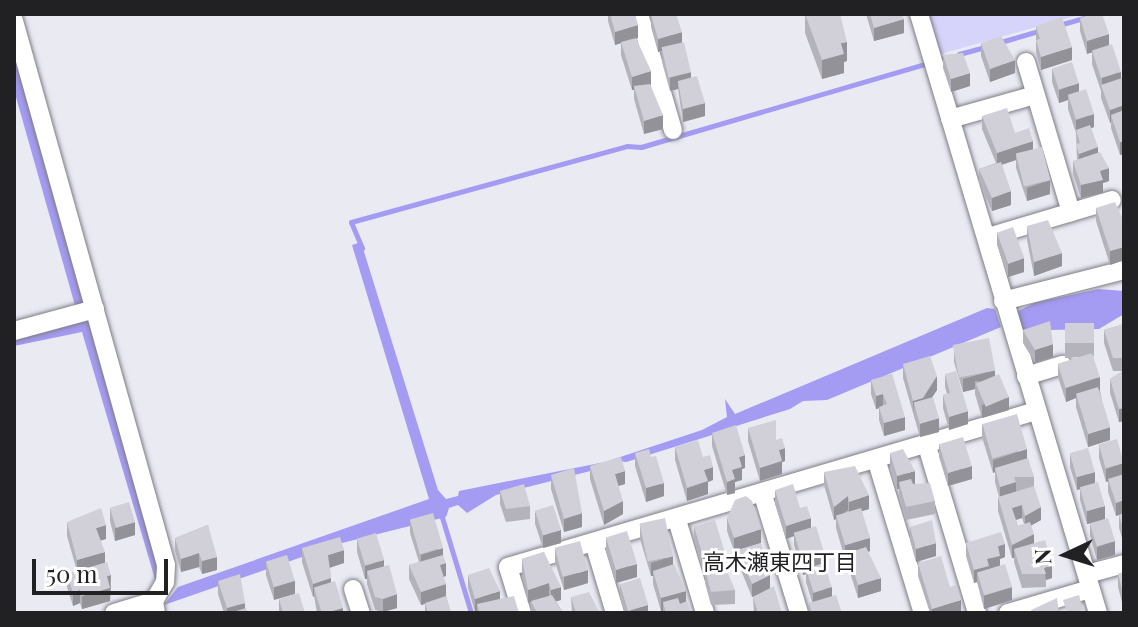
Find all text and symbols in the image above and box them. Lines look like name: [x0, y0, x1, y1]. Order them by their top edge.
north arrow: [1026, 515, 1106, 595]
scale bar: [36, 543, 172, 593]
text: N: [1027, 548, 1058, 566]
district label: 高木瀬東四丁目: [703, 549, 857, 575]
text: 50 m: [46, 557, 98, 589]

